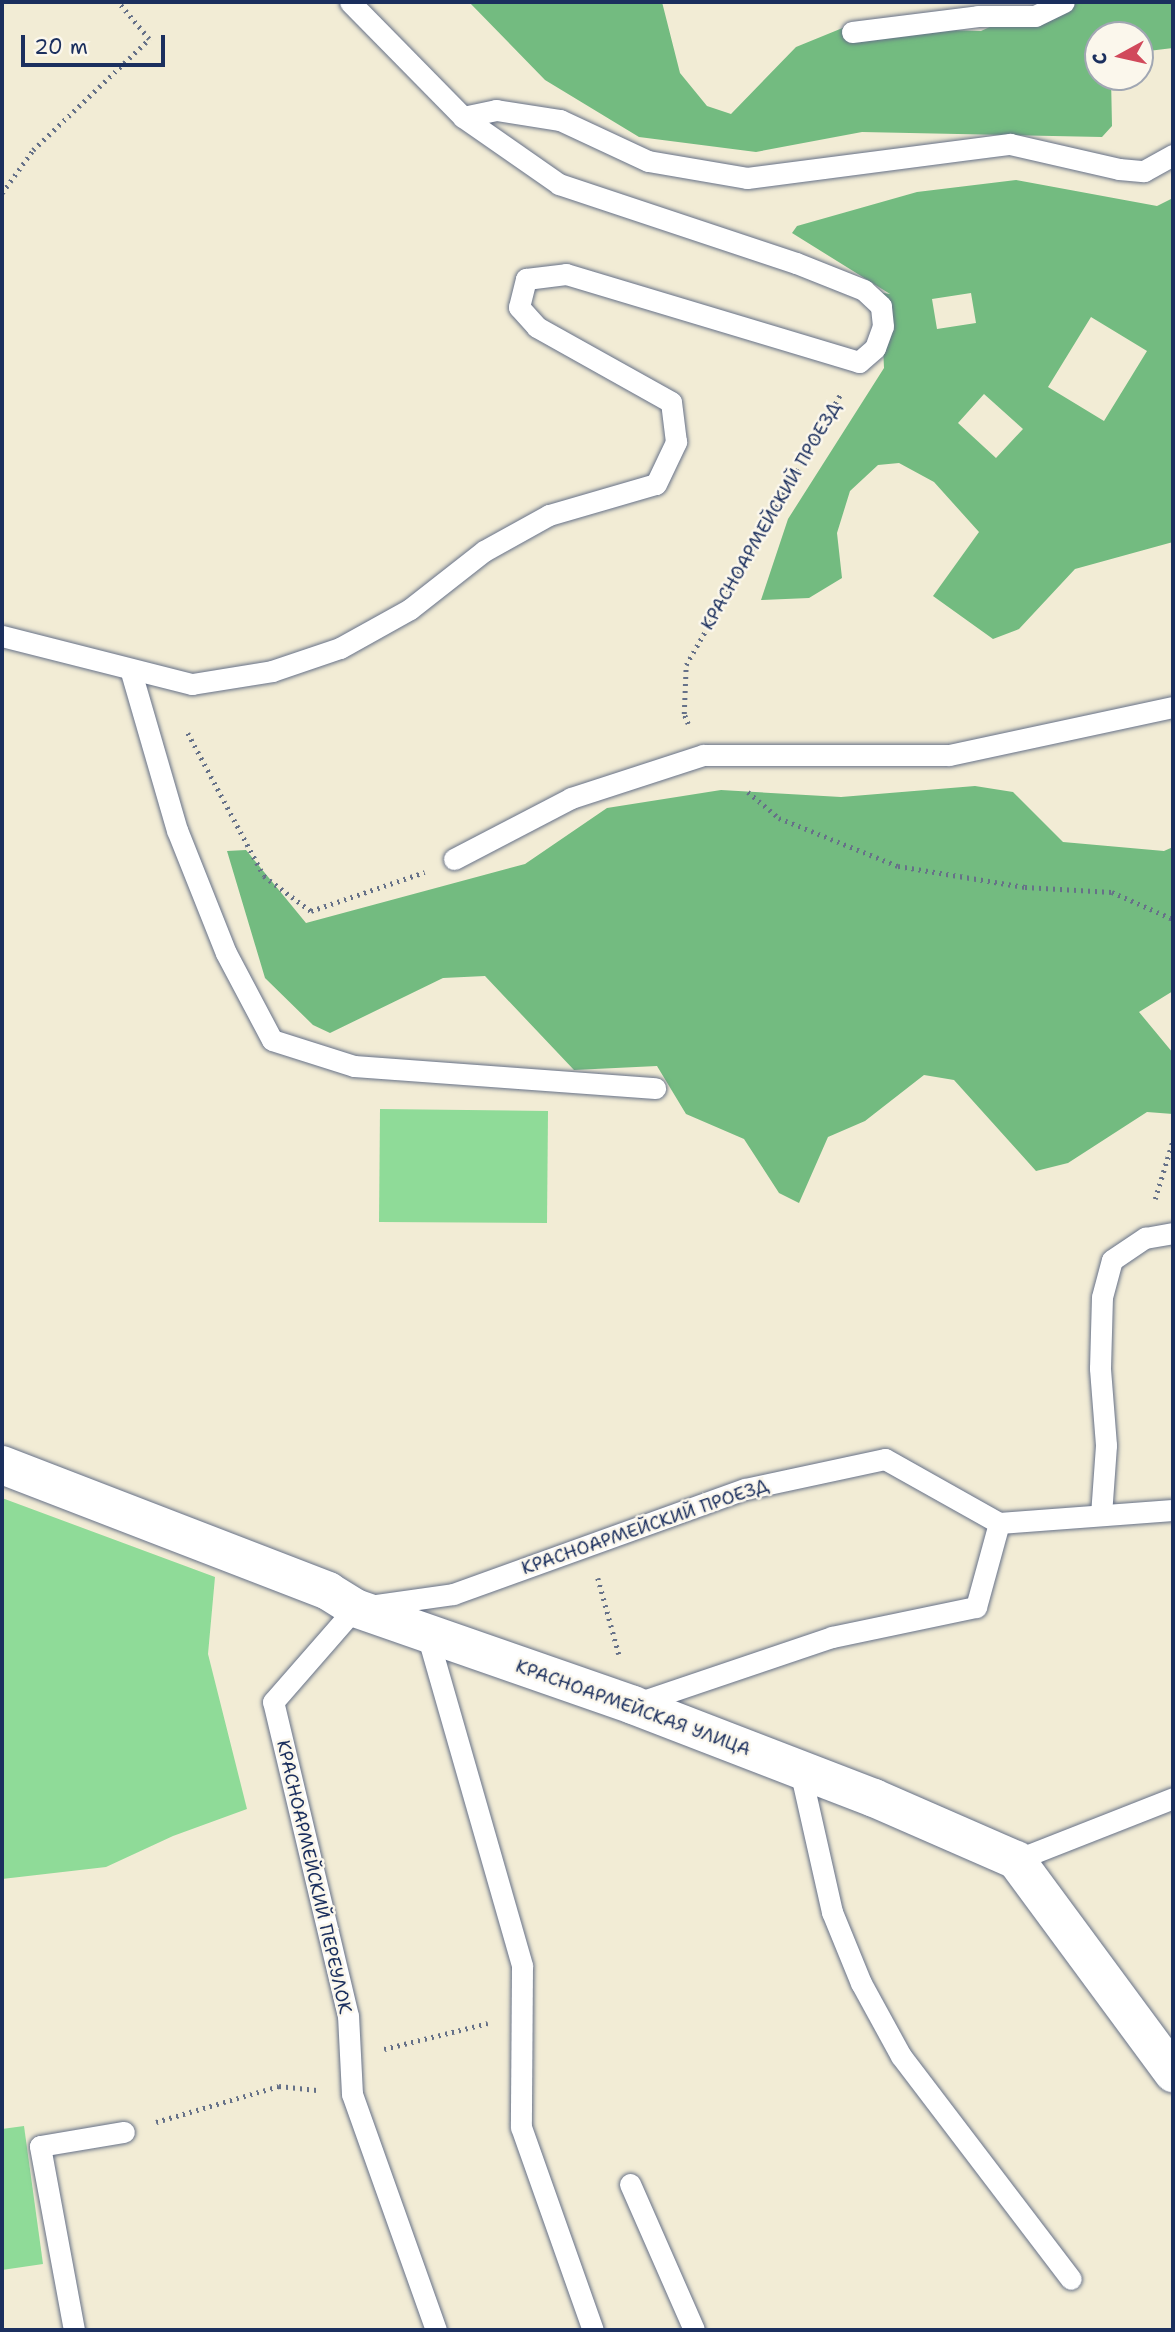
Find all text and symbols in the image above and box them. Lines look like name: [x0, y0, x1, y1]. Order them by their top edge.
scale bar: [24, 21, 168, 65]
north arrow: [1084, 21, 1154, 91]
text: 20 m: [34, 33, 88, 61]
text: С: [1087, 51, 1113, 66]
street label: КРАСНОАРМЕЙСКИЙ ПРОЕЗД: [697, 398, 845, 634]
street label: КРАСНОАРМЕЙСКИЙ ПРОЕЗД: [519, 1475, 771, 1579]
street label: КРАСНОАРМЕЙСКАЯ УЛИЦА: [513, 1655, 753, 1761]
street label: КРАСНОАРМЕЙСКИЙ ПЕРЕУЛОК: [272, 1738, 356, 2016]

